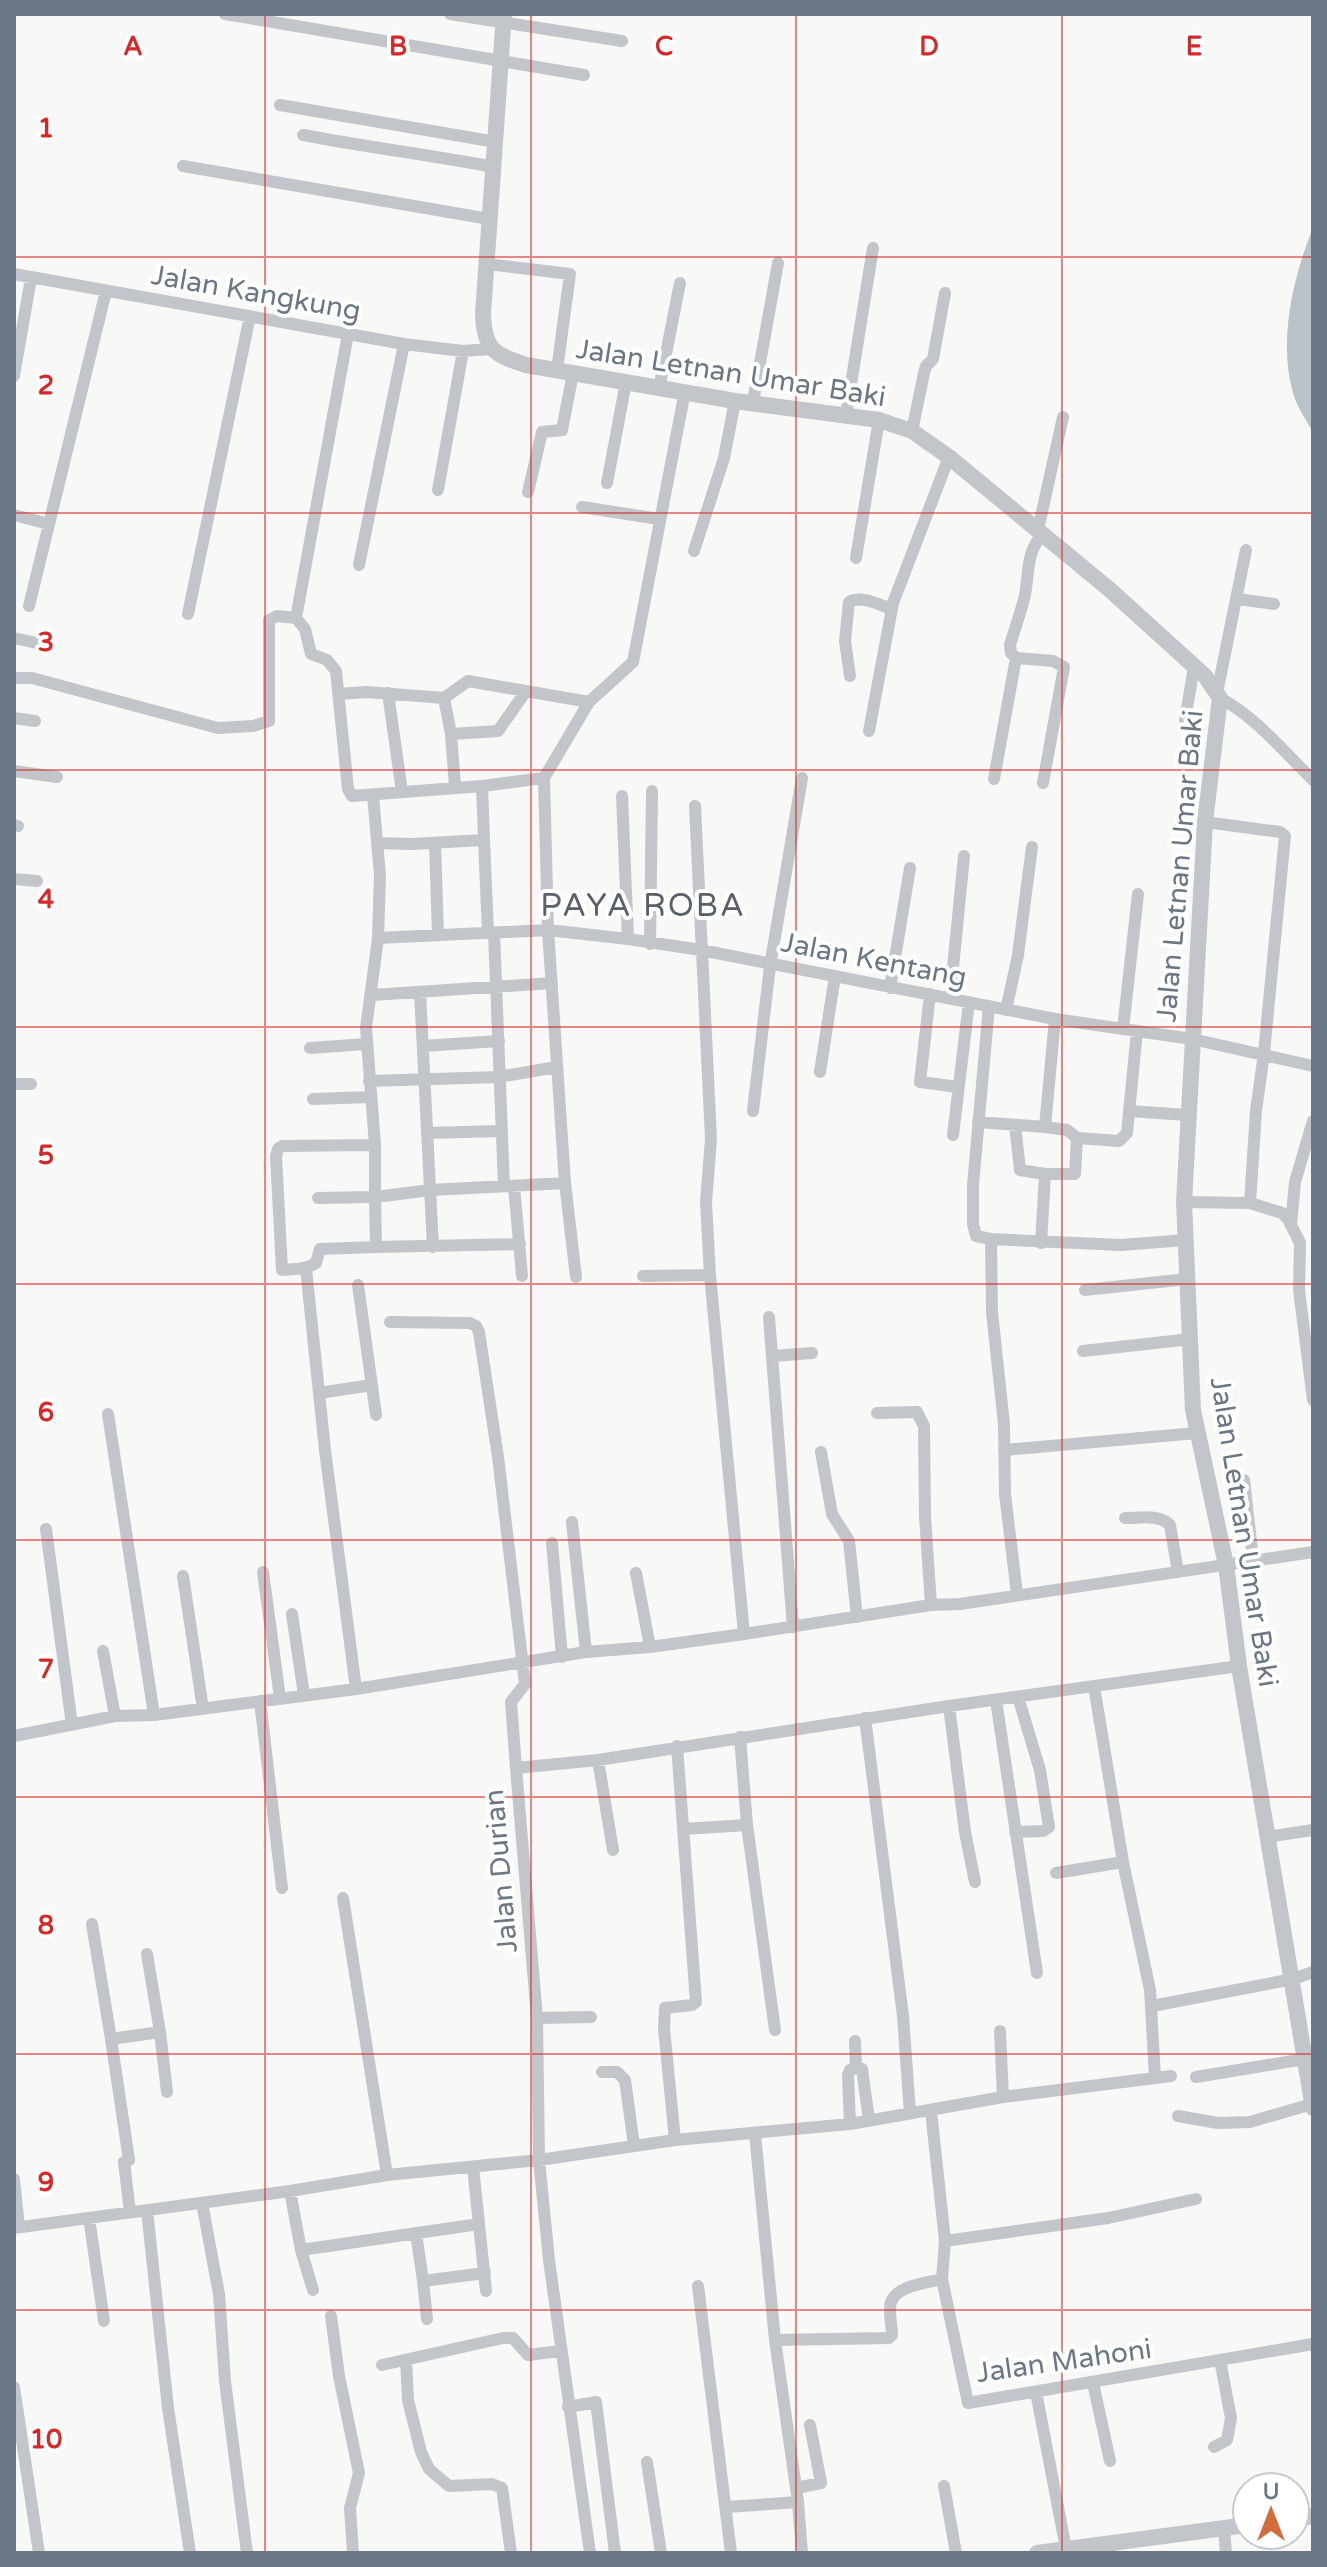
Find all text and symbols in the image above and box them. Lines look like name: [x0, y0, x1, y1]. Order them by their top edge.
text: A: [123, 31, 143, 62]
text: B: [389, 31, 407, 62]
text: C: [655, 31, 673, 62]
text: D: [919, 31, 939, 62]
text: E: [1186, 31, 1202, 62]
text: 1: [38, 113, 54, 144]
street label: Jalan Kangkung: [149, 258, 363, 328]
street label: Jalan Letnan Umar Baki: [574, 332, 888, 414]
text: 2: [38, 370, 54, 401]
text: 3: [38, 627, 54, 658]
street label: Jalan Letnan Umar Baki: [1149, 709, 1211, 1023]
text: 4: [38, 884, 54, 915]
district label: PAYA ROBA: [540, 887, 746, 925]
street label: Jalan Kentang: [778, 925, 970, 995]
text: 5: [38, 1140, 54, 1171]
street label: Jalan Letnan Umar Baki: [1203, 1375, 1285, 1689]
text: 6: [38, 1397, 54, 1428]
text: 7: [38, 1654, 54, 1685]
street label: Jalan Durian: [477, 1788, 525, 1954]
text: 8: [38, 1910, 54, 1941]
text: 9: [38, 2167, 54, 2198]
street label: Jalan Mahoni: [974, 2332, 1154, 2390]
text: 10: [30, 2424, 62, 2455]
north arrow: [1231, 2471, 1311, 2551]
text: U: [1263, 2479, 1279, 2505]

